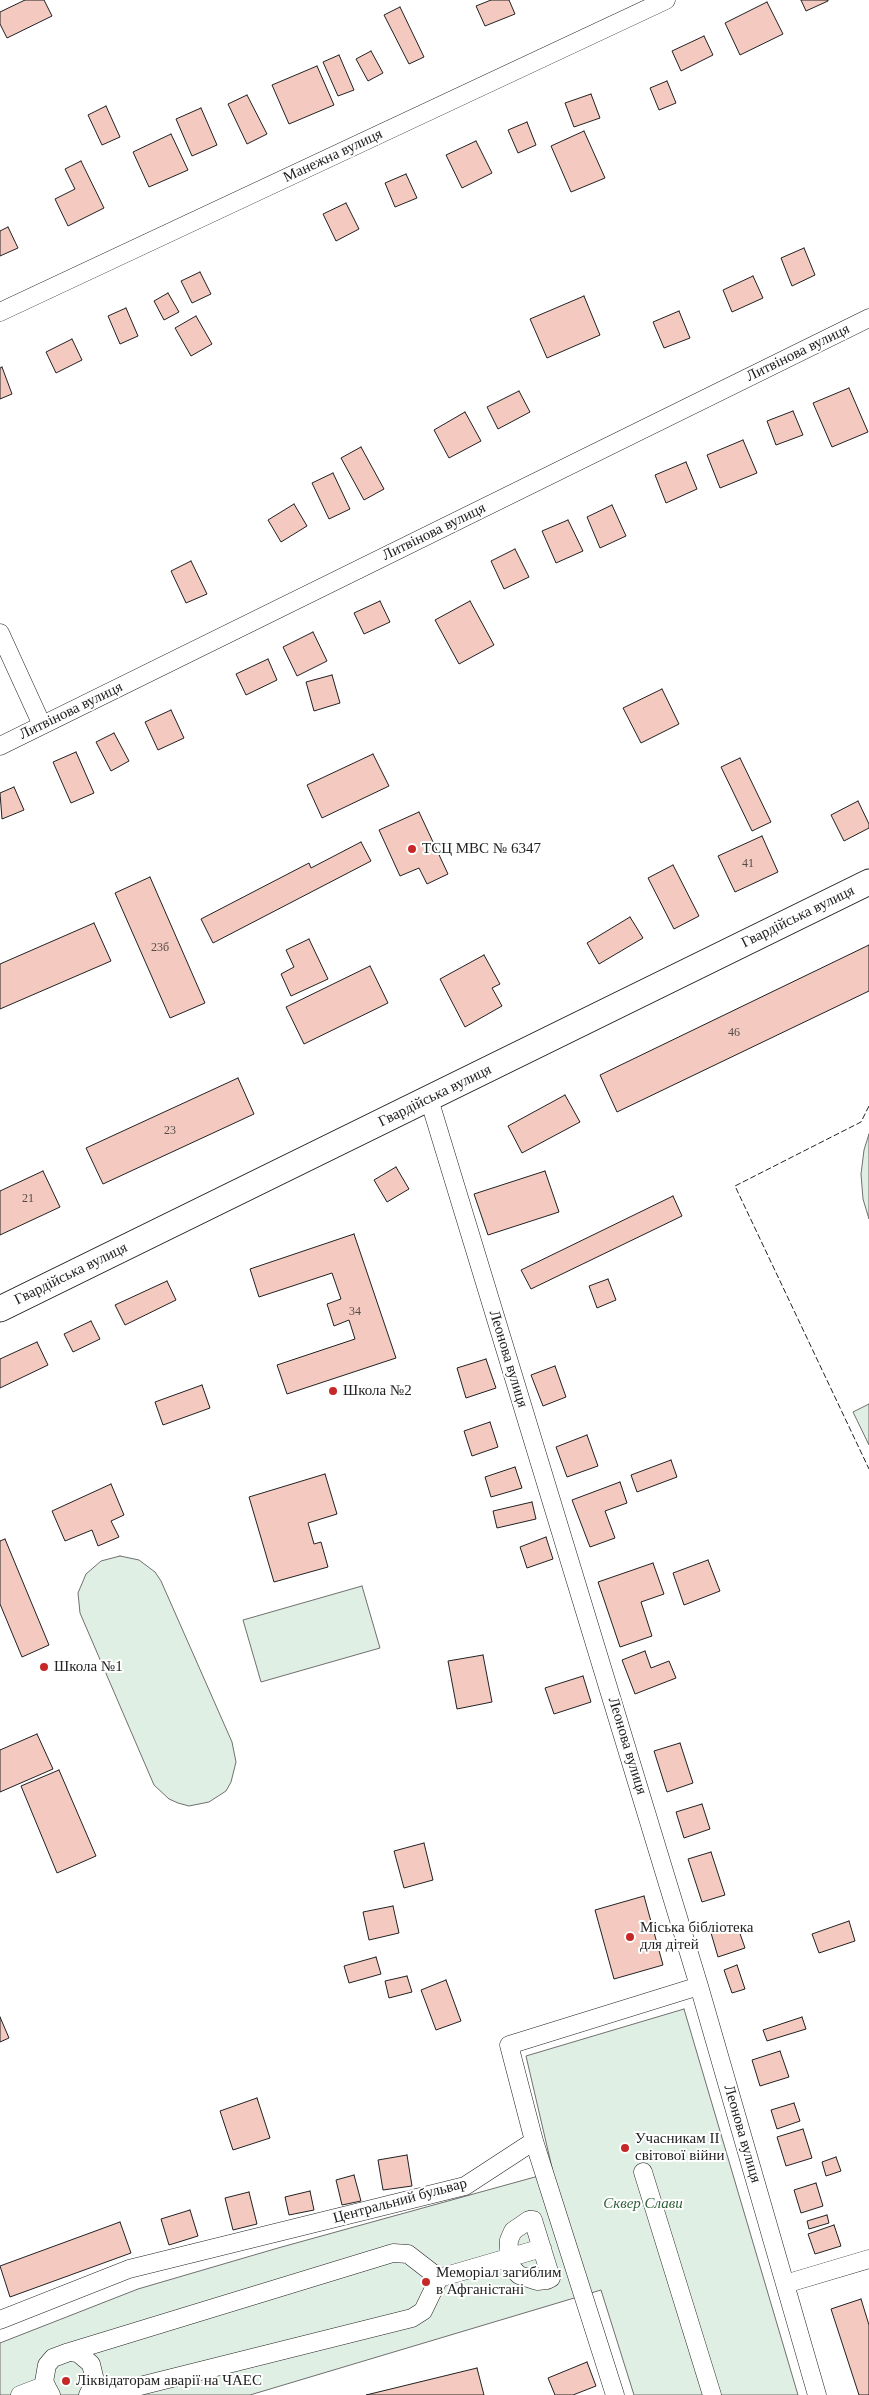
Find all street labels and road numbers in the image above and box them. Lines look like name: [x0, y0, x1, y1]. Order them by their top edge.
street label: Манежна вулиця: [281, 125, 385, 187]
street label: Литвінова вулиця: [743, 320, 853, 386]
street label: Литвінова вулиця: [379, 499, 489, 565]
street label: Литвінова вулиця: [16, 678, 126, 744]
street label: Гвардійська вулиця: [739, 882, 857, 952]
street label: Гвардійська вулиця: [376, 1061, 494, 1131]
street label: Гвардійська вулиця: [12, 1239, 130, 1309]
street label: Леонова вулиця: [485, 1308, 531, 1410]
street label: Леонова вулиця: [604, 1695, 650, 1797]
street label: Леонова вулиця: [719, 2083, 765, 2185]
street label: Центральний бульвар: [331, 2174, 469, 2228]

